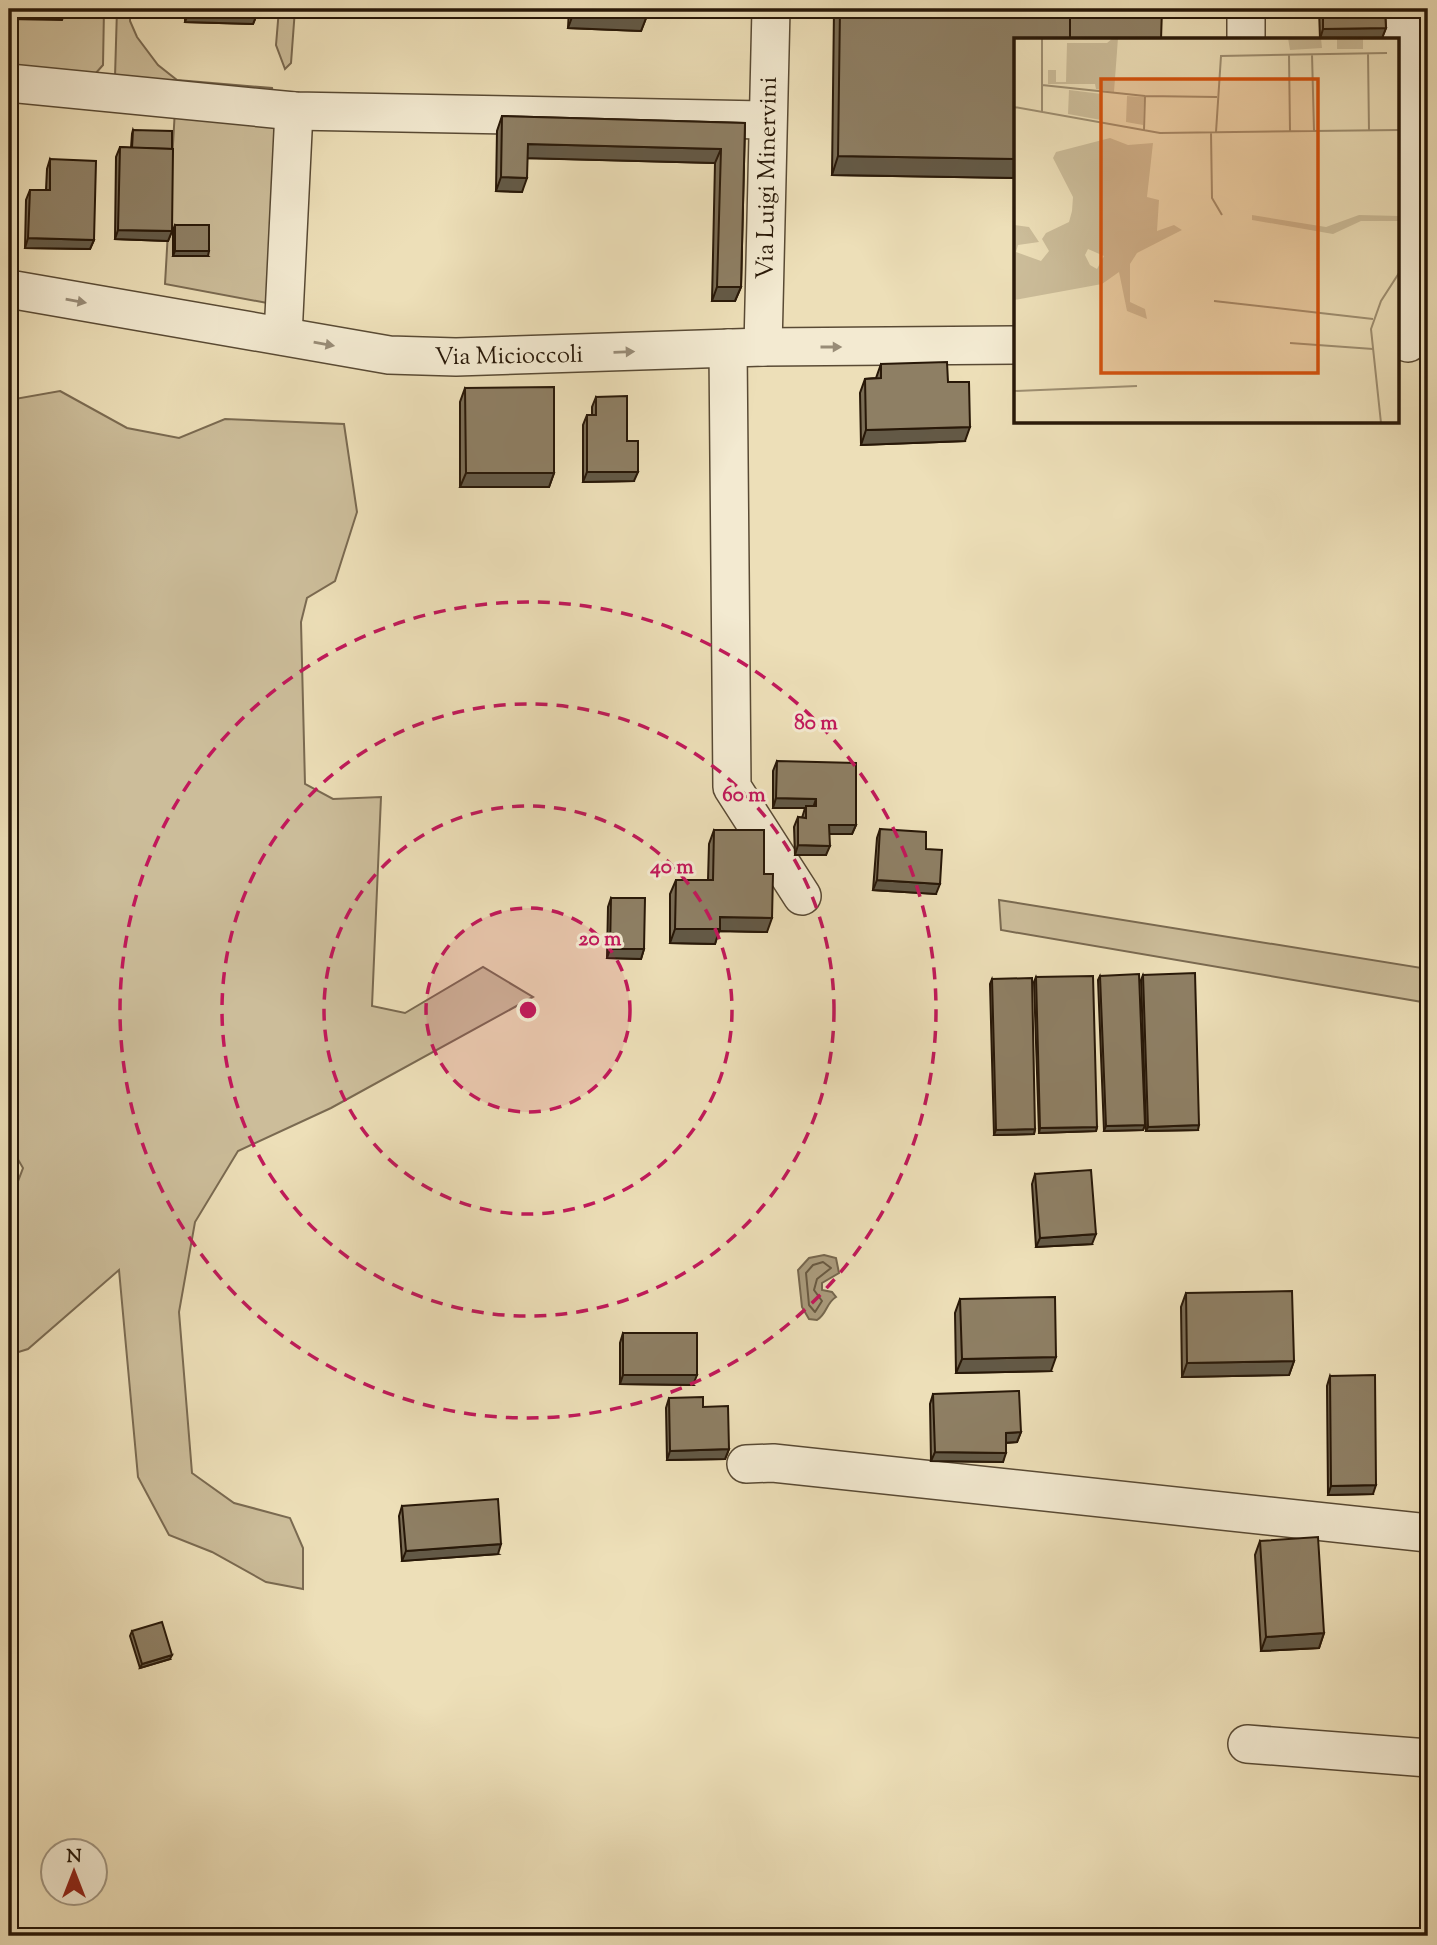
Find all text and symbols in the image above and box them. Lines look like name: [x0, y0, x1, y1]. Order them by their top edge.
inset map: [1014, 38, 1398, 424]
street label: Via Luigi Minervini: [749, 76, 787, 280]
one-way arrow: [65, 296, 87, 307]
one-way arrow: [313, 339, 335, 350]
street label: Via Micioccoli: [434, 339, 584, 375]
one-way arrow: [820, 341, 842, 353]
one-way arrow: [613, 346, 635, 357]
text: 80 m: [794, 709, 838, 739]
text: 60 m: [722, 781, 766, 811]
text: 40 m: [649, 853, 694, 883]
text: 20 m: [579, 925, 622, 955]
centre of rings: [516, 998, 540, 1022]
north arrow: [38, 1836, 108, 1906]
text: N: [66, 1844, 82, 1871]

